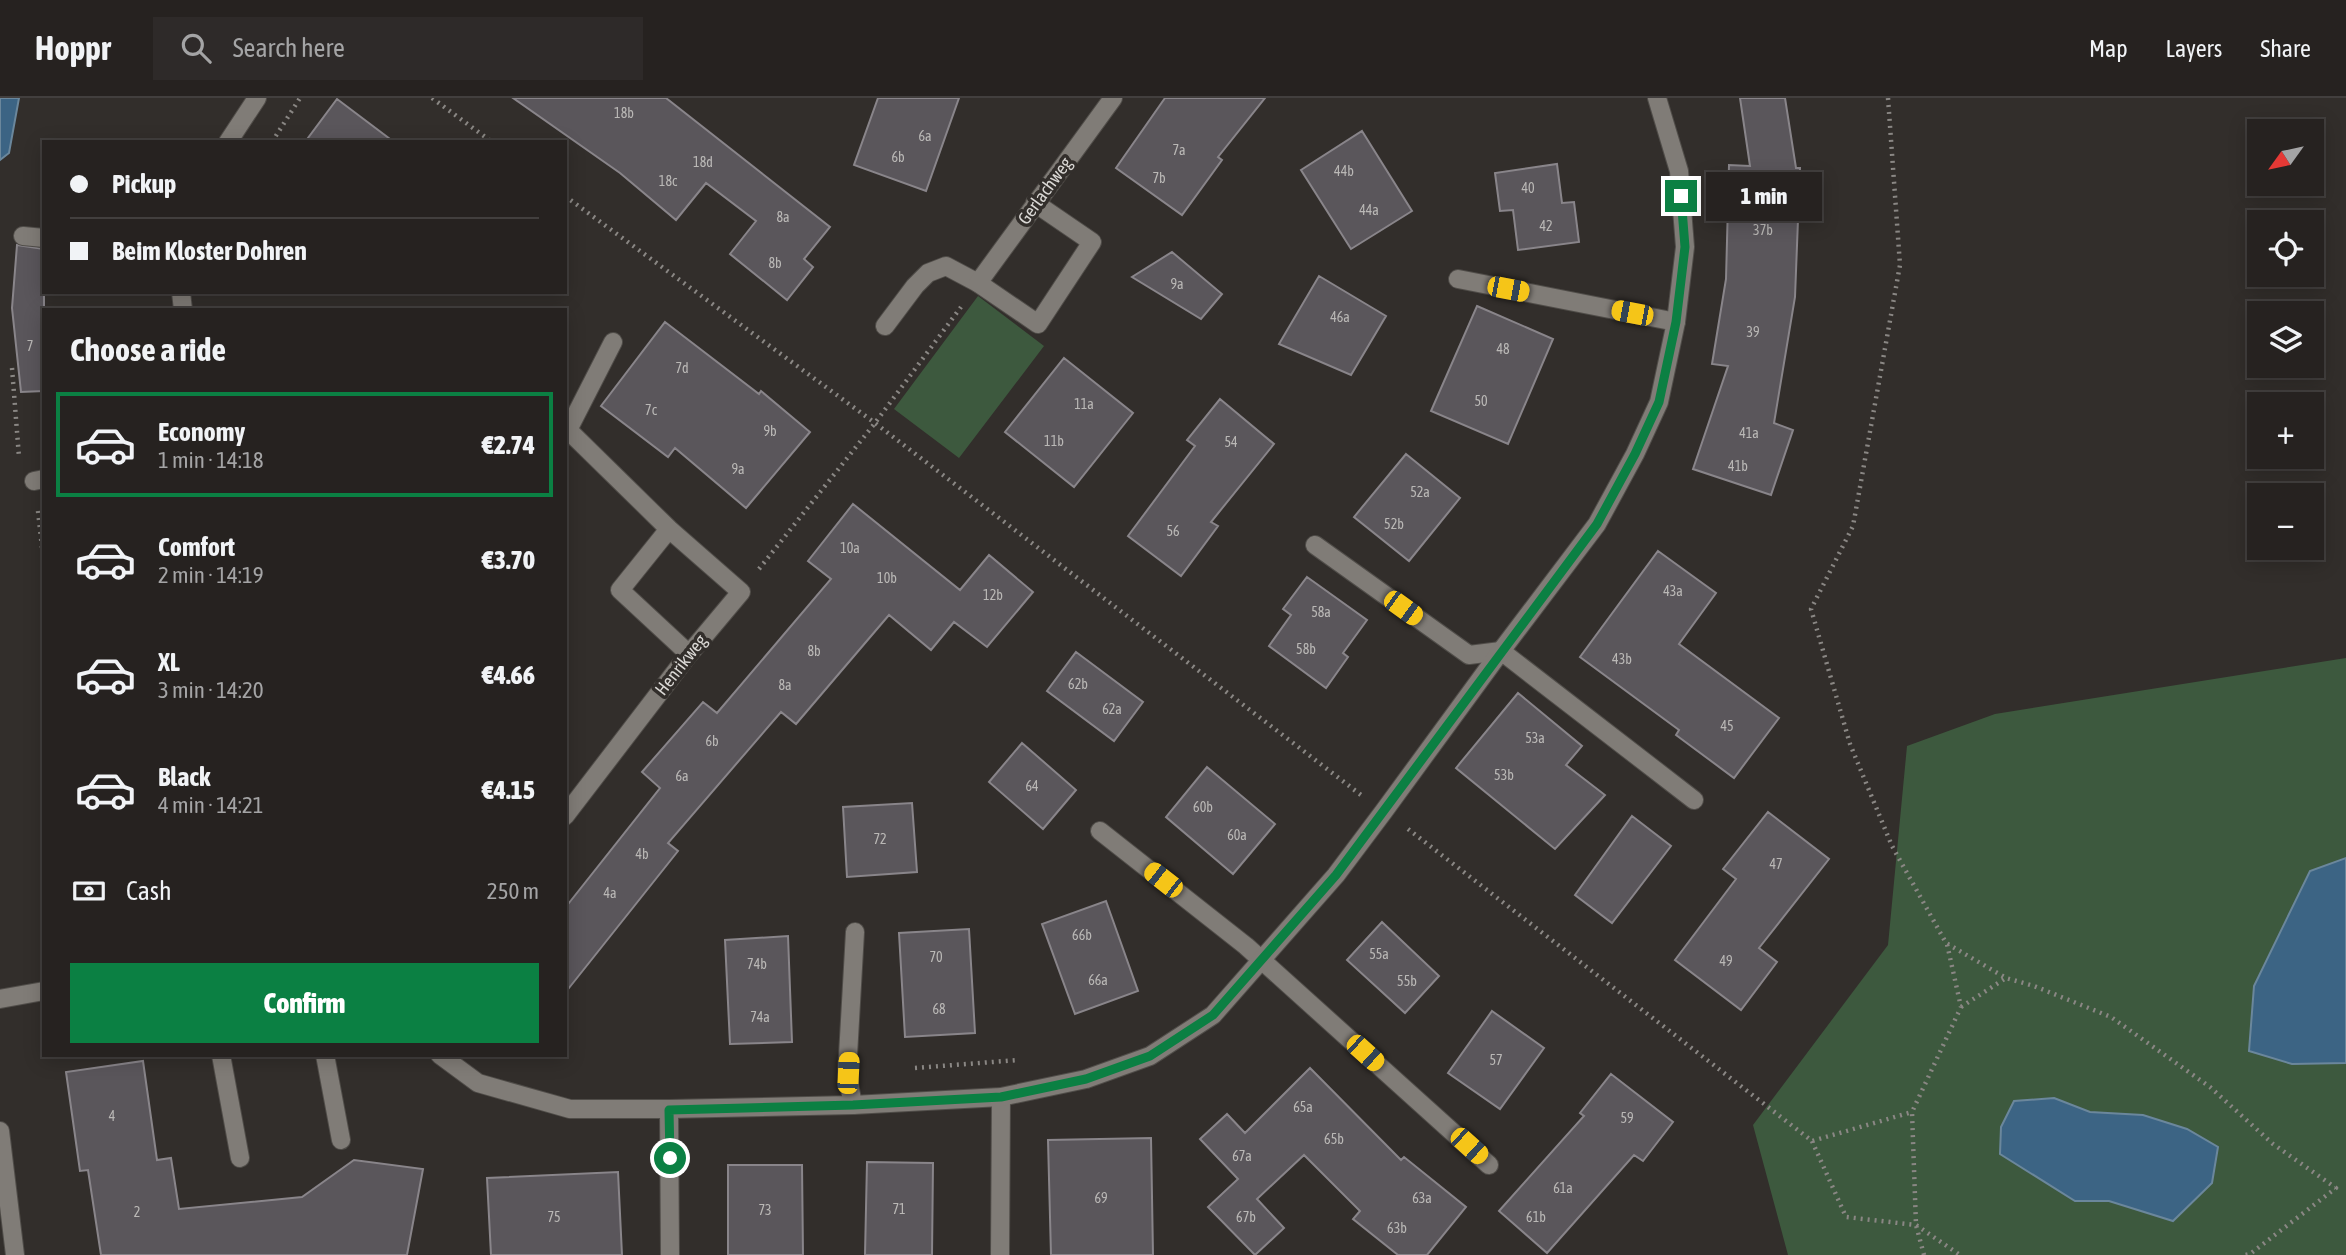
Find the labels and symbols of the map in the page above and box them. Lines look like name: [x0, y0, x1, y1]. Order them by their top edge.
house number: 18b: [614, 105, 634, 121]
north arrow: [2247, 119, 2324, 196]
house number: 6a: [918, 128, 932, 144]
house number: 7a: [1172, 142, 1186, 158]
house number: 6b: [891, 149, 905, 165]
street label: Gerlachweg: [1013, 153, 1076, 228]
house number: 18d: [693, 154, 713, 170]
house number: 44b: [1334, 163, 1354, 179]
house number: 7b: [1152, 170, 1166, 186]
callout: 1 min: [1706, 172, 1821, 220]
house number: 18c: [659, 173, 678, 189]
house number: 40: [1521, 180, 1535, 196]
route end: [1665, 180, 1697, 212]
house number: 44a: [1359, 202, 1379, 218]
house number: 8a: [776, 209, 790, 225]
house number: 42: [1539, 218, 1553, 234]
house number: 37b: [1753, 222, 1773, 238]
house number: 8b: [768, 255, 782, 271]
car: [1486, 275, 1531, 303]
house number: 9a: [1170, 276, 1184, 292]
car: [1610, 299, 1655, 327]
house number: 46a: [1330, 309, 1350, 325]
house number: 39: [1746, 324, 1760, 340]
house number: 7: [27, 338, 33, 354]
house number: 48: [1496, 341, 1510, 357]
house number: 7d: [675, 360, 689, 376]
house number: 50: [1474, 393, 1488, 409]
house number: 11a: [1074, 396, 1094, 412]
house number: 7c: [645, 402, 658, 418]
house number: 9b: [763, 423, 777, 439]
house number: 41a: [1739, 425, 1759, 441]
house number: 11b: [1044, 433, 1064, 449]
house number: 54: [1224, 434, 1238, 450]
house number: 41b: [1728, 458, 1748, 474]
house number: 9a: [731, 461, 745, 477]
house number: 52a: [1410, 484, 1430, 500]
house number: 52b: [1384, 516, 1404, 532]
house number: 56: [1166, 523, 1180, 539]
house number: 10a: [840, 540, 860, 556]
house number: 10b: [877, 570, 897, 586]
house number: 43a: [1663, 583, 1683, 599]
house number: 12b: [983, 587, 1003, 603]
car: [1380, 587, 1427, 629]
house number: 58a: [1311, 604, 1331, 620]
street label: Henrikweg: [650, 630, 711, 699]
house number: 58b: [1296, 641, 1316, 657]
house number: 8b: [807, 643, 821, 659]
house number: 43b: [1612, 651, 1632, 667]
house number: 62b: [1068, 676, 1088, 692]
house number: 8a: [778, 677, 792, 693]
house number: 62a: [1102, 701, 1122, 717]
house number: 45: [1720, 718, 1734, 734]
house number: 53a: [1525, 730, 1545, 746]
house number: 6b: [705, 733, 719, 749]
house number: 53b: [1494, 767, 1514, 783]
house number: 6a: [675, 768, 689, 784]
house number: 64: [1025, 778, 1039, 794]
house number: 60b: [1193, 799, 1213, 815]
house number: 60a: [1227, 827, 1247, 843]
house number: 72: [873, 831, 887, 847]
house number: 4b: [635, 846, 649, 862]
house number: 47: [1769, 856, 1783, 872]
car: [1140, 859, 1187, 901]
house number: 4a: [603, 885, 617, 901]
house number: 66b: [1072, 927, 1092, 943]
house number: 55a: [1369, 946, 1389, 962]
house number: 70: [929, 949, 943, 965]
house number: 49: [1719, 953, 1733, 969]
house number: 74b: [747, 956, 767, 972]
house number: 66a: [1088, 972, 1108, 988]
house number: 55b: [1397, 973, 1417, 989]
house number: 68: [932, 1001, 946, 1017]
house number: 74a: [750, 1009, 770, 1025]
car: [1343, 1031, 1388, 1075]
car: [837, 1051, 860, 1095]
house number: 57: [1489, 1052, 1503, 1068]
house number: 65a: [1293, 1099, 1313, 1115]
house number: 4: [109, 1108, 116, 1124]
house number: 59: [1620, 1110, 1634, 1126]
car: [1447, 1124, 1492, 1168]
house number: 65b: [1324, 1131, 1344, 1147]
route start: [654, 1142, 686, 1174]
house number: 67a: [1232, 1148, 1252, 1164]
house number: 61a: [1553, 1180, 1573, 1196]
house number: 69: [1094, 1190, 1108, 1206]
house number: 63a: [1412, 1190, 1432, 1206]
house number: 71: [892, 1201, 906, 1217]
house number: 73: [758, 1202, 772, 1218]
house number: 2: [134, 1204, 140, 1220]
house number: 75: [547, 1209, 561, 1225]
house number: 67b: [1236, 1209, 1256, 1225]
house number: 61b: [1526, 1209, 1546, 1225]
house number: 63b: [1387, 1220, 1407, 1236]

